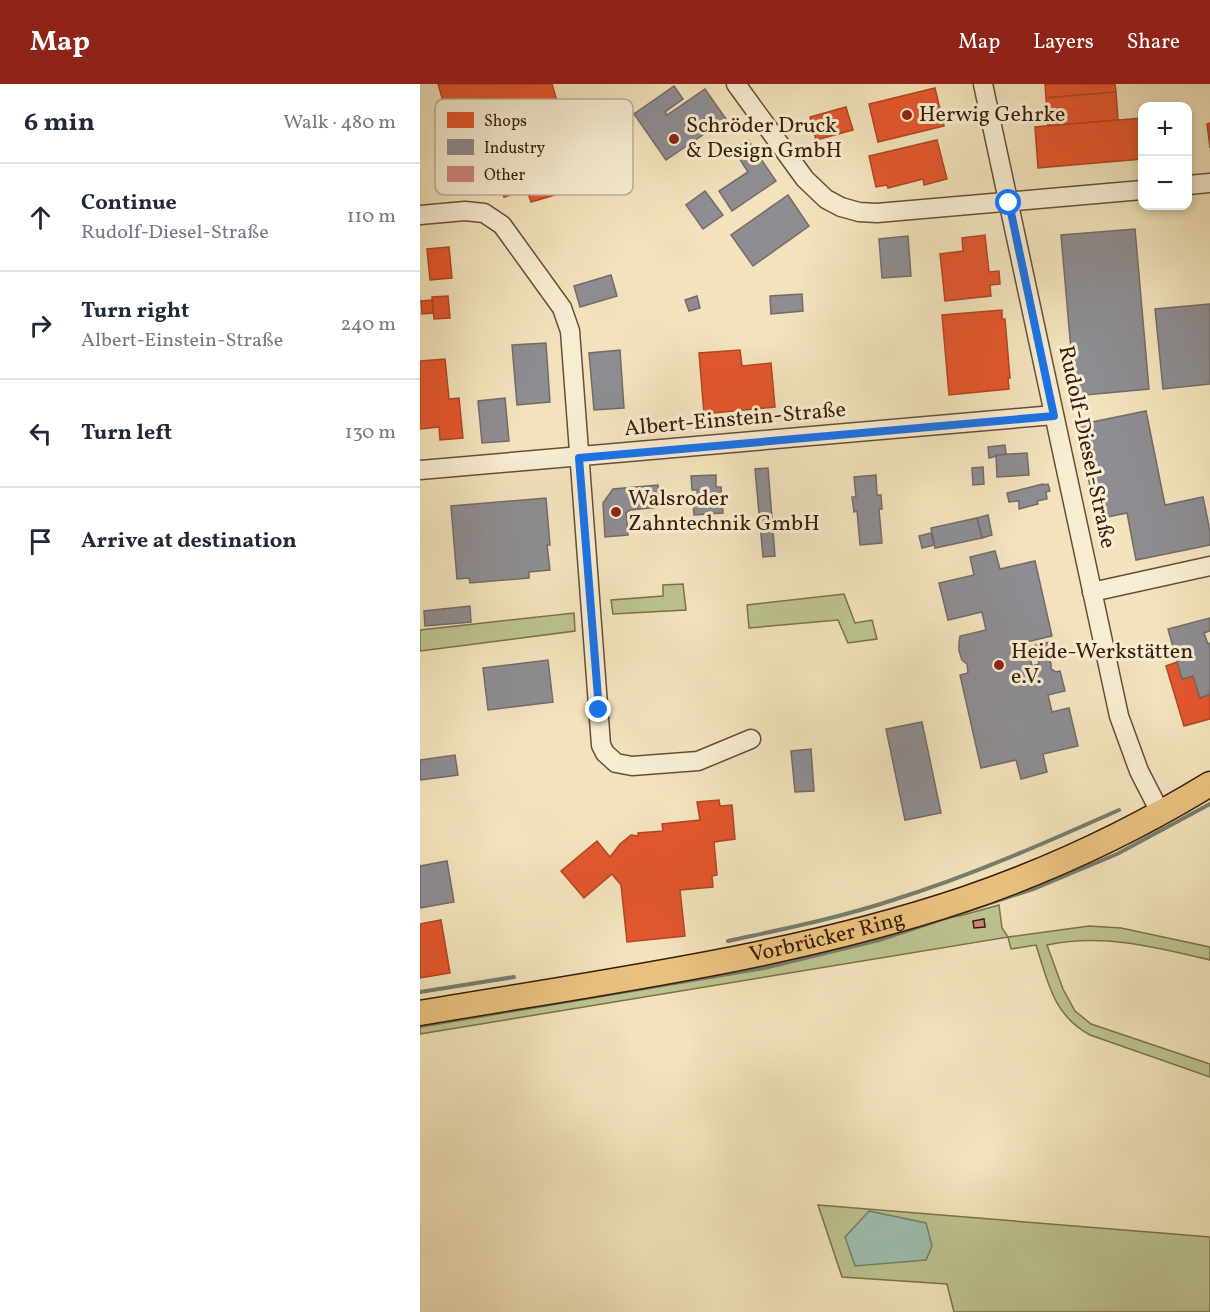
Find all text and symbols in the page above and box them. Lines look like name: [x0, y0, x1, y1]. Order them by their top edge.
text: Map: [30, 23, 90, 62]
text: Map: [958, 28, 1000, 57]
text: Layers: [1033, 28, 1094, 57]
text: Share: [1127, 28, 1180, 57]
legend: [435, 99, 633, 195]
place label: Herwig Gehrke: [919, 100, 1065, 131]
map controls: [1138, 102, 1192, 210]
button: +: [1138, 102, 1192, 156]
text: 6 min: [24, 105, 95, 141]
marker: Herwig Gehrke: [900, 108, 914, 122]
text: Walk · 480 m: [283, 109, 396, 137]
text: Shops: [484, 111, 527, 133]
place label: Schröder Druck & Design GmbH: [686, 111, 842, 167]
marker: Schröder Druck & Design GmbH: [667, 132, 681, 146]
text: Industry: [484, 138, 545, 160]
button: −: [1138, 156, 1192, 210]
text: Other: [484, 165, 525, 187]
text: Continue: [81, 188, 177, 219]
route start: [995, 189, 1021, 215]
icon: ahead: [24, 201, 57, 234]
text: 110 m: [347, 203, 396, 231]
text: Rudolf-Diesel-Straße: [81, 219, 269, 247]
text: Turn right: [81, 296, 189, 327]
icon: right: [24, 309, 57, 342]
text: 240 m: [341, 311, 396, 339]
text: Albert-Einstein-Straße: [81, 327, 283, 355]
street label: Rudolf-Diesel-Straße: [1049, 343, 1123, 551]
street label: Albert-Einstein-Straße: [623, 395, 847, 445]
icon: left: [24, 417, 57, 450]
text: Turn left: [81, 418, 172, 449]
text: 130 m: [345, 419, 396, 447]
place label: Walsroder Zahntechnik GmbH: [628, 484, 820, 540]
marker: Walsroder Zahntechnik GmbH: [609, 505, 623, 519]
icon: arrive: [24, 525, 57, 558]
text: Arrive at destination: [81, 526, 297, 557]
place label: Heide-Werkstätten e.V.: [1011, 637, 1193, 693]
marker: Heide-Werkstätten e.V.: [992, 658, 1006, 672]
route end: [585, 696, 611, 722]
street label: Vorbrücker Ring: [746, 903, 908, 971]

